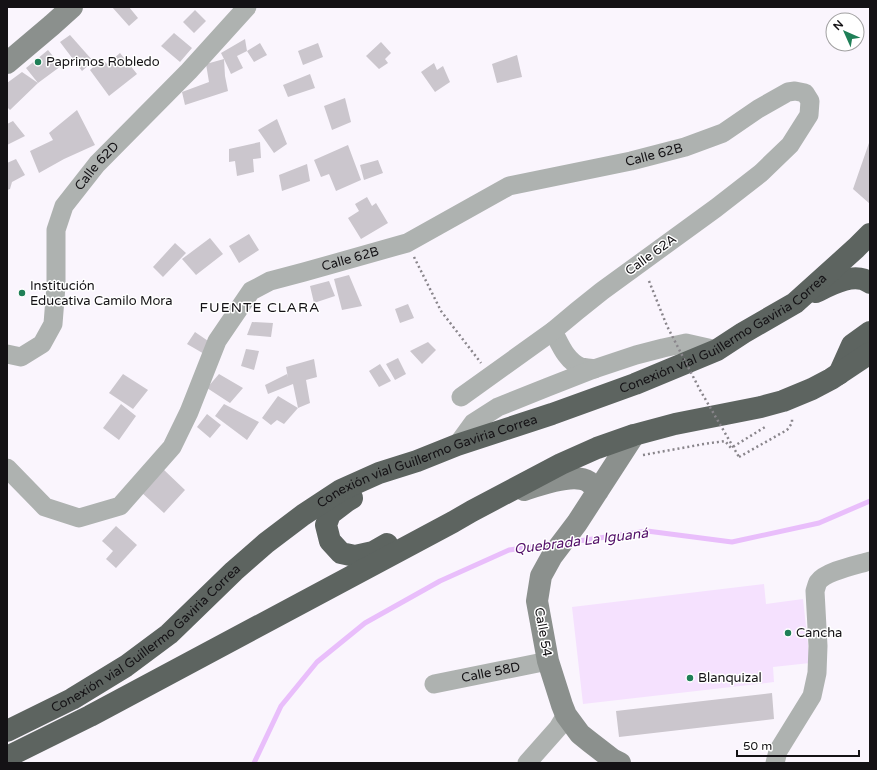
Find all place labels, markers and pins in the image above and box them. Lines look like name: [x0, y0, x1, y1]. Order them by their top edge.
place label: Paprimos Robledo: [46, 54, 160, 70]
marker: Paprimos Robledo: [33, 57, 43, 67]
place label: Institución Educativa Camilo Mora: [30, 278, 173, 309]
marker: Institución Educativa Camilo Mora: [17, 288, 27, 298]
place label: Cancha: [796, 625, 842, 641]
marker: Cancha: [783, 628, 793, 638]
place label: Blanquizal: [698, 670, 762, 686]
marker: Blanquizal: [685, 673, 695, 683]

